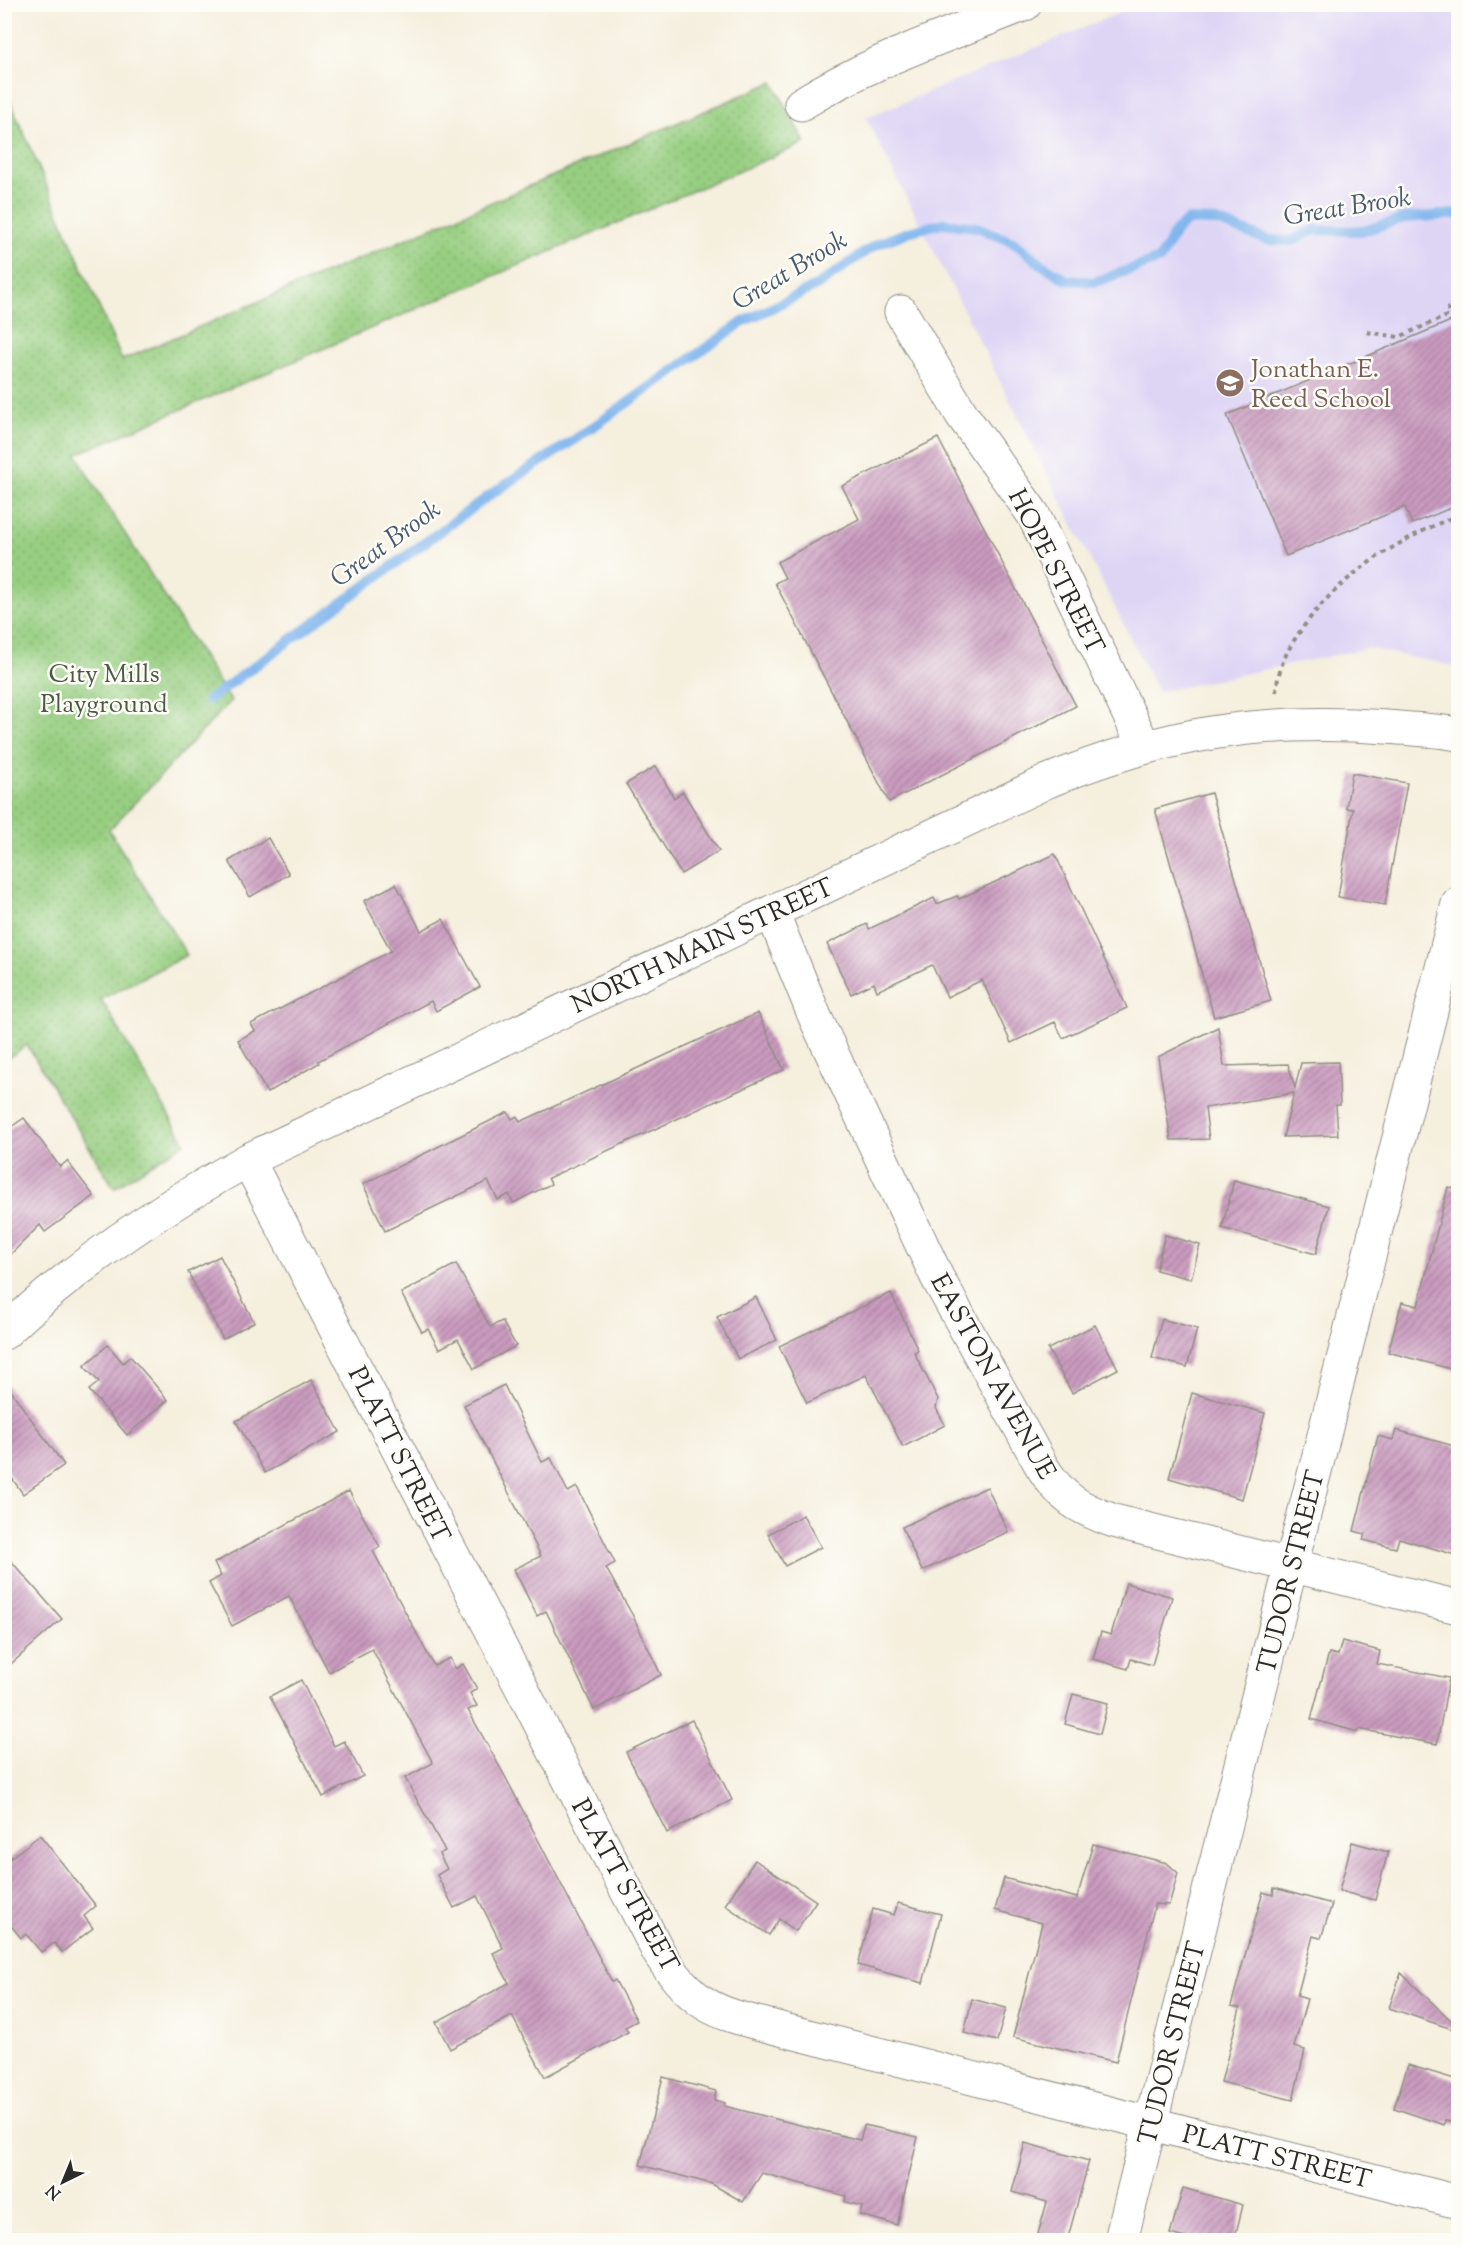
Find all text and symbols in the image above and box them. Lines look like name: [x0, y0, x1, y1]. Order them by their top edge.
water label: Great Brook: [1281, 179, 1414, 238]
water label: Great Brook: [725, 222, 855, 322]
place label: Jonathan E. Reed School: [1249, 352, 1391, 419]
school or university icon: Jonathan E. Reed School: [1214, 367, 1246, 399]
street label: HOPE STREET: [997, 483, 1112, 661]
water label: Great Brook: [323, 492, 450, 599]
park label: City Mills Playground: [40, 657, 168, 724]
street label: NORTH MAIN STREET: [566, 870, 840, 1024]
street label: EASTON AVENUE: [920, 1268, 1064, 1487]
street label: PLATT STREET: [337, 1361, 458, 1550]
street label: TUDOR STREET: [1249, 1467, 1336, 1678]
street label: PLATT STREET: [561, 1793, 687, 1980]
street label: TUDOR STREET: [1130, 1938, 1217, 2149]
street label: PLATT STREET: [1178, 2117, 1375, 2200]
north arrow: [33, 2152, 93, 2212]
text: N: [42, 2178, 67, 2204]

